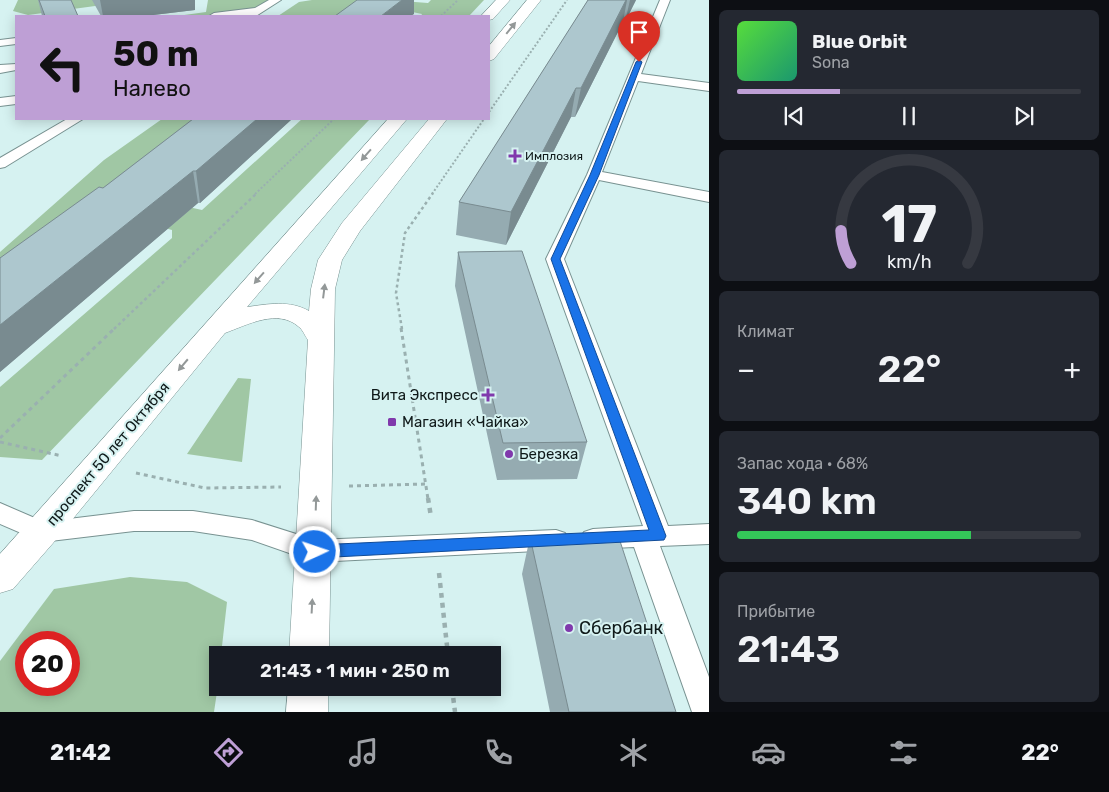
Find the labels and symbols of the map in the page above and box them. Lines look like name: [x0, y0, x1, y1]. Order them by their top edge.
pin: [618, 11, 660, 62]
one-way arrow: [506, 22, 517, 35]
one-way arrow: [360, 149, 372, 161]
place label: Имплозия: [525, 149, 583, 163]
marker: Имплозия: [509, 150, 521, 162]
one-way arrow: [253, 271, 265, 283]
one-way arrow: [320, 283, 328, 299]
one-way arrow: [178, 358, 189, 371]
street label: проспект 50 лет Октября: [43, 379, 173, 529]
place label: Вита Экспресс: [371, 386, 478, 404]
marker: Вита Экспресс: [482, 389, 494, 401]
place label: Магазин «Чайка»: [402, 413, 528, 431]
marker: Магазин «Чайка»: [386, 416, 398, 428]
place label: Березка: [519, 445, 578, 463]
marker: Березка: [503, 448, 515, 460]
one-way arrow: [312, 495, 320, 511]
position arrow: [288, 525, 340, 577]
one-way arrow: [308, 598, 316, 614]
place label: Сбербанк: [579, 617, 664, 639]
marker: Сбербанк: [563, 622, 575, 634]
speed limit sign: 20: [15, 631, 80, 696]

